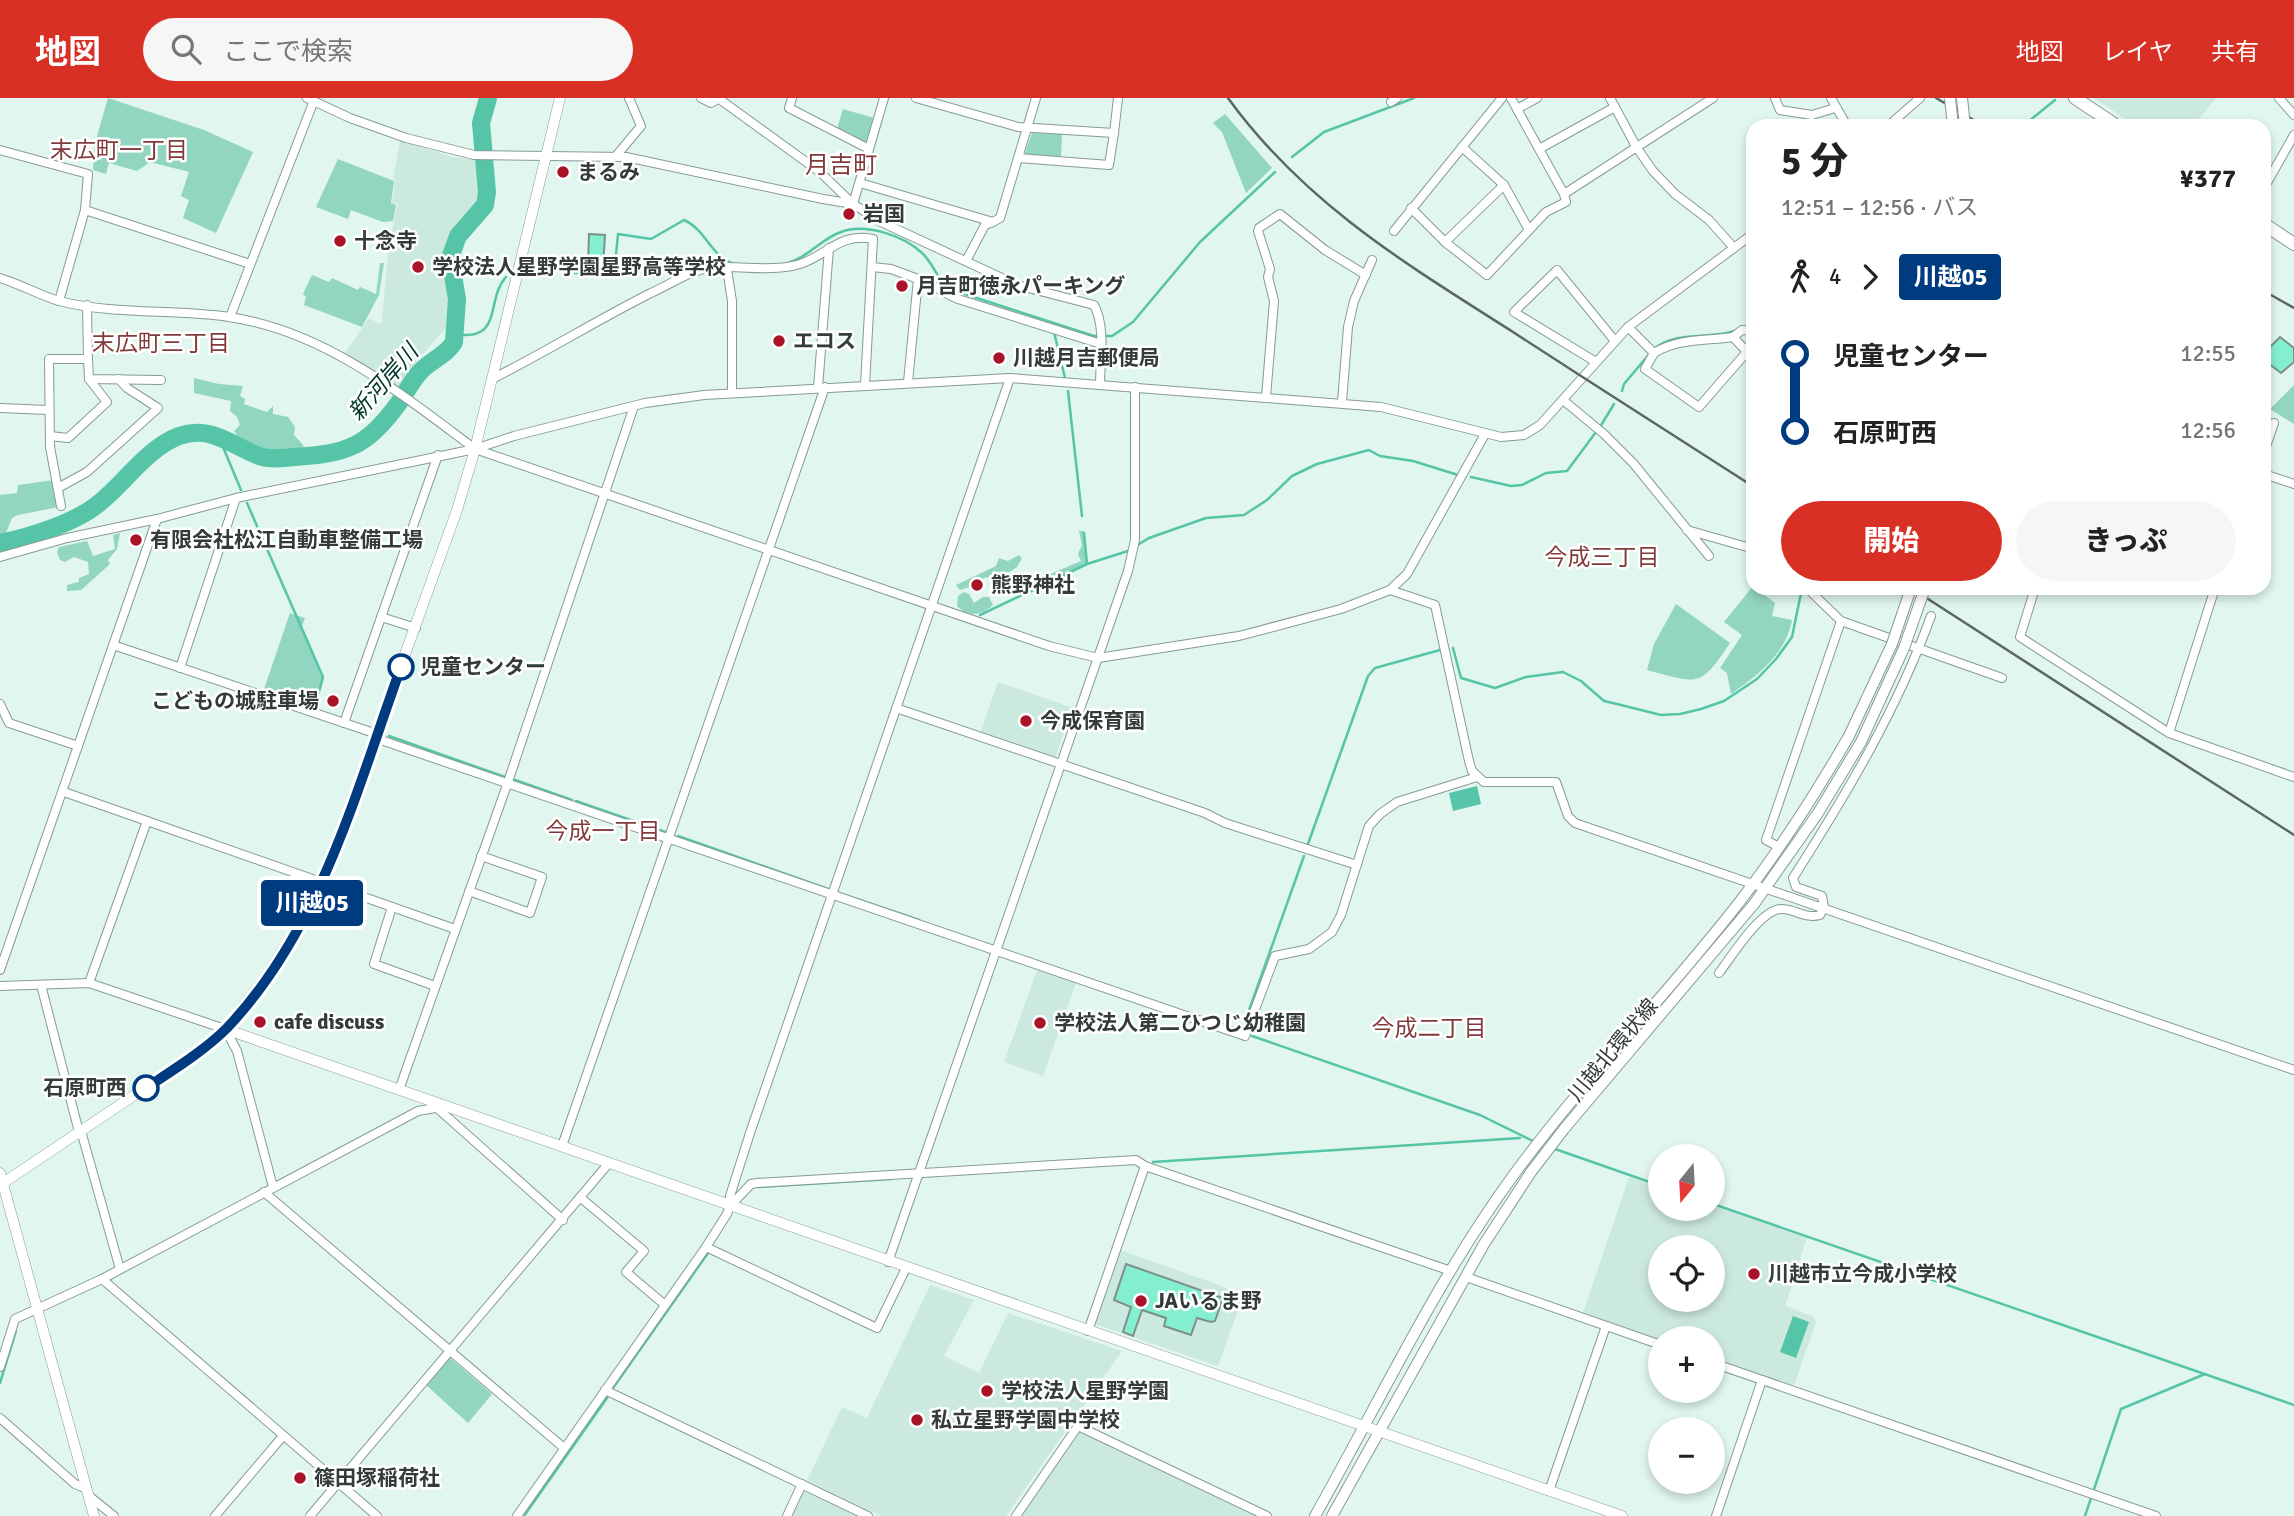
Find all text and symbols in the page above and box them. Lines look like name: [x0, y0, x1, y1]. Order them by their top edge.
search box: [143, 18, 633, 81]
icon: search: [167, 30, 205, 68]
text: 地図: [35, 32, 101, 73]
text: ここで検索: [223, 36, 353, 68]
text: 地図: [2016, 37, 2064, 67]
text: レイヤ: [2102, 37, 2173, 67]
text: 共有: [2211, 37, 2259, 67]
district label: 末広町一丁目: [50, 136, 188, 165]
text: 5 分: [1781, 138, 1848, 185]
district label: 月吉町: [805, 150, 877, 180]
place label: まるみ: [577, 159, 640, 185]
text: ¥377: [2180, 163, 2236, 195]
marker: まるみ: [555, 164, 571, 180]
text: 12:51 – 12:56 · バス: [1781, 193, 1978, 222]
place label: 岩国: [863, 201, 905, 227]
marker: 岩国: [841, 206, 857, 222]
place label: 十念寺: [354, 228, 417, 254]
marker: 十念寺: [332, 233, 348, 249]
place label: 学校法人星野学園星野高等学校: [432, 254, 726, 280]
icon: walk: [1781, 258, 1819, 296]
icon: forward: [1851, 258, 1889, 296]
marker: 学校法人星野学園星野高等学校: [410, 259, 426, 275]
text: 4: [1829, 262, 1841, 291]
text: 川越05: [1913, 262, 1987, 292]
place label: 月吉町徳永パーキング: [916, 273, 1125, 299]
marker: 月吉町徳永パーキング: [894, 278, 910, 294]
place label: エコス: [793, 328, 856, 354]
district label: 末広町三丁目: [92, 329, 230, 358]
marker: エコス: [771, 333, 787, 349]
water label: 新河岸川: [342, 336, 426, 427]
text: 12:55: [2180, 339, 2236, 368]
text: 児童センター: [1833, 341, 1989, 373]
place label: 川越月吉郵便局: [1013, 345, 1160, 371]
marker: 川越月吉郵便局: [991, 350, 1007, 366]
text: 12:56: [2180, 416, 2236, 445]
text: 石原町西: [1833, 418, 1937, 450]
button: 開始: [1781, 501, 2002, 581]
button: きっぷ: [2016, 501, 2236, 581]
place label: 有限会社松江自動車整備工場: [150, 527, 423, 553]
marker: 有限会社松江自動車整備工場: [128, 532, 144, 548]
district label: 今成三丁目: [1545, 543, 1660, 572]
place label: 熊野神社: [991, 572, 1075, 598]
marker: 熊野神社: [969, 577, 985, 593]
marker: 児童センター: [388, 654, 414, 680]
place label: 児童センター: [420, 654, 546, 680]
place label: こどもの城駐車場: [151, 688, 319, 714]
marker: こどもの城駐車場: [325, 693, 341, 709]
place label: 今成保育園: [1040, 708, 1145, 734]
marker: 今成保育園: [1018, 713, 1034, 729]
district label: 今成一丁目: [546, 817, 661, 846]
line badge: 川越05: [263, 880, 361, 926]
text: 川越05: [275, 888, 349, 918]
street label: 川越北環状線: [1563, 993, 1663, 1107]
place label: cafe discuss: [274, 1009, 384, 1035]
place label: 学校法人第二ひつじ幼稚園: [1054, 1010, 1306, 1036]
marker: cafe discuss: [252, 1014, 268, 1030]
district label: 今成二丁目: [1372, 1014, 1487, 1043]
marker: 学校法人第二ひつじ幼稚園: [1032, 1015, 1048, 1031]
place label: 石原町西: [43, 1075, 127, 1101]
marker: 石原町西: [133, 1075, 159, 1101]
north arrow: [1648, 1144, 1726, 1222]
map controls: [1648, 1144, 1725, 1494]
button: locate: [1648, 1235, 1725, 1312]
place label: 川越市立今成小学校: [1768, 1261, 1957, 1287]
marker: 川越市立今成小学校: [1746, 1266, 1762, 1282]
place label: JAいるま野: [1155, 1288, 1262, 1314]
marker: JAいるま野: [1133, 1293, 1149, 1309]
button: +: [1648, 1326, 1725, 1403]
place label: 学校法人星野学園: [1001, 1378, 1169, 1404]
marker: 学校法人星野学園: [979, 1383, 995, 1399]
place label: 私立星野学園中学校: [931, 1407, 1120, 1433]
marker: 私立星野学園中学校: [909, 1412, 925, 1428]
button: −: [1648, 1417, 1725, 1494]
place label: 篠田塚稲荷社: [314, 1465, 440, 1491]
marker: 篠田塚稲荷社: [292, 1470, 308, 1486]

